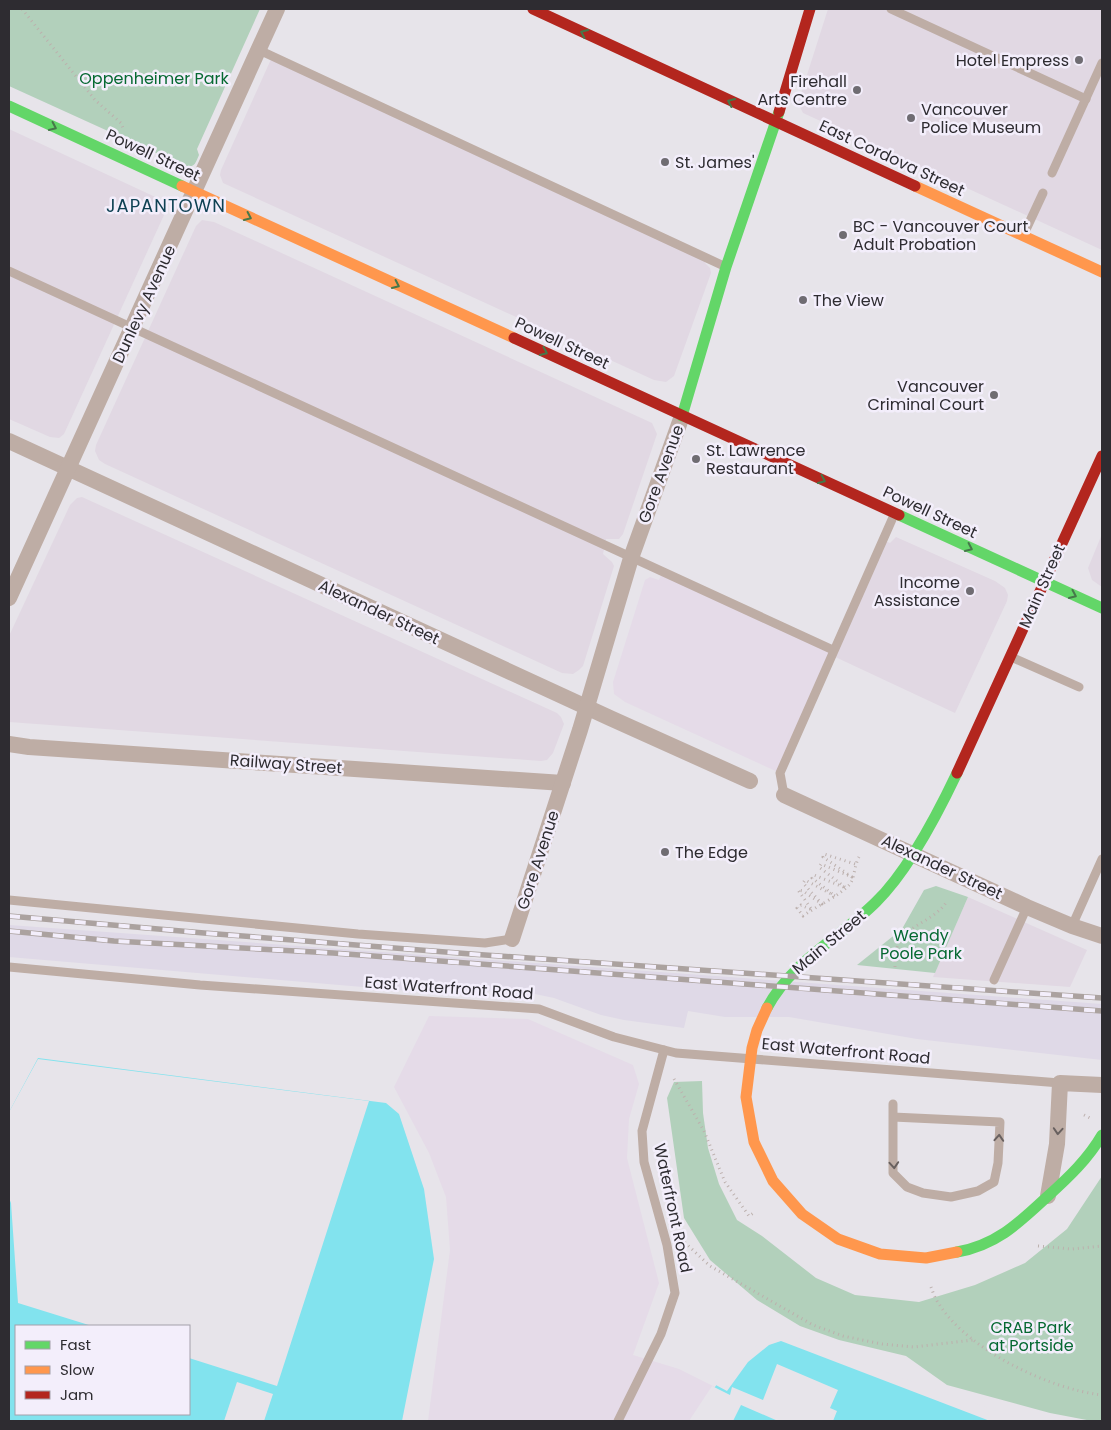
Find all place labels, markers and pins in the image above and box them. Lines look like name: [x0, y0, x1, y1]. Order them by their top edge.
place label: Hotel Empress: [956, 49, 1069, 72]
marker: Hotel Empress: [1073, 54, 1085, 66]
place label: Firehall Arts Centre: [758, 70, 847, 111]
marker: Firehall Arts Centre: [851, 84, 863, 96]
place label: Vancouver Police Museum: [921, 98, 1041, 139]
marker: Vancouver Police Museum: [905, 112, 917, 124]
place label: St. James': [675, 151, 754, 174]
marker: St. James': [659, 156, 671, 168]
place label: BC - Vancouver Court Adult Probation: [853, 215, 1029, 256]
marker: BC - Vancouver Court Adult Probation: [837, 229, 849, 241]
place label: The View: [813, 289, 884, 312]
marker: The View: [797, 294, 809, 306]
place label: Vancouver Criminal Court: [867, 375, 984, 416]
marker: Vancouver Criminal Court: [988, 389, 1000, 401]
place label: St. Lawrence Restaurant: [706, 439, 806, 480]
marker: St. Lawrence Restaurant: [690, 453, 702, 465]
place label: Income Assistance: [874, 571, 960, 612]
marker: Income Assistance: [964, 585, 976, 597]
place label: The Edge: [675, 841, 748, 864]
marker: The Edge: [659, 846, 671, 858]

